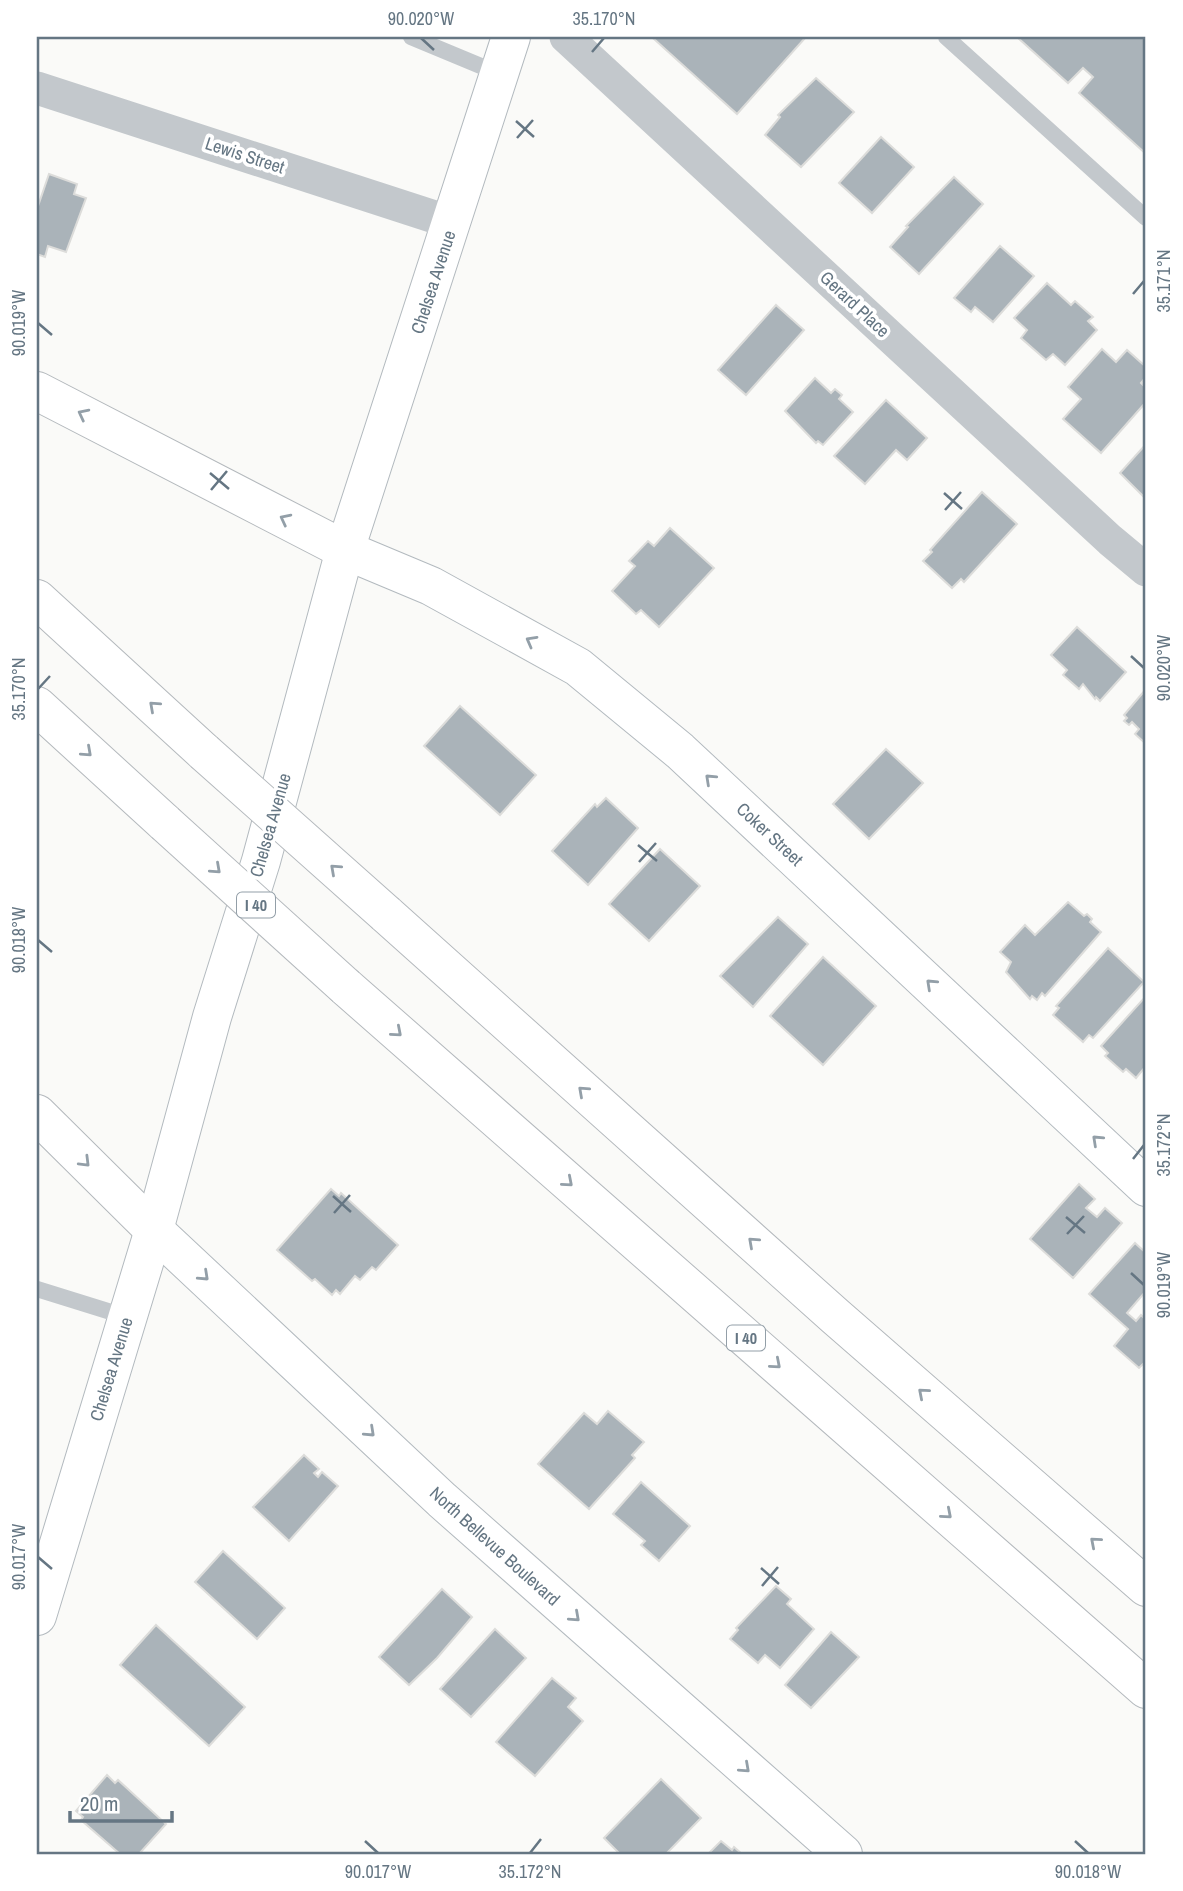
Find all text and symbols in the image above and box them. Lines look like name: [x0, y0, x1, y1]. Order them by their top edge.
text: 90.020°W: [388, 6, 454, 31]
text: 35.170°N: [573, 6, 636, 31]
street label: Lewis Street: [202, 130, 288, 180]
street label: Chelsea Avenue: [405, 227, 461, 337]
text: 35.171°N: [1151, 250, 1176, 313]
street label: Gerard Place: [815, 265, 895, 343]
text: 90.019°W: [6, 290, 31, 356]
one-way arrow: [77, 409, 90, 423]
one-way arrow: [279, 514, 292, 527]
text: 90.020°W: [1151, 635, 1176, 701]
one-way arrow: [526, 636, 538, 649]
text: 35.170°N: [6, 658, 31, 721]
one-way arrow: [149, 702, 162, 714]
one-way arrow: [79, 744, 92, 756]
street label: Chelsea Avenue: [243, 770, 297, 880]
one-way arrow: [705, 775, 718, 787]
street label: Coker Street: [731, 797, 809, 871]
one-way arrow: [208, 861, 221, 873]
one-way arrow: [330, 865, 343, 877]
road number: I 40: [237, 892, 275, 917]
text: 90.018°W: [6, 907, 31, 973]
one-way arrow: [926, 980, 939, 992]
one-way arrow: [389, 1024, 402, 1036]
one-way arrow: [578, 1087, 591, 1099]
text: 35.172°N: [1151, 1114, 1176, 1177]
one-way arrow: [1092, 1136, 1105, 1148]
one-way arrow: [77, 1153, 90, 1166]
one-way arrow: [560, 1174, 573, 1186]
one-way arrow: [748, 1238, 761, 1251]
text: 90.019°W: [1151, 1252, 1176, 1318]
one-way arrow: [195, 1268, 208, 1281]
street label: Chelsea Avenue: [83, 1314, 139, 1424]
road number: I 40: [727, 1326, 765, 1350]
one-way arrow: [768, 1356, 781, 1369]
one-way arrow: [918, 1389, 931, 1401]
one-way arrow: [362, 1423, 375, 1436]
street label: North Bellevue Boulevard: [424, 1481, 566, 1611]
one-way arrow: [939, 1506, 952, 1519]
text: 90.017°W: [6, 1524, 31, 1590]
one-way arrow: [1090, 1538, 1103, 1550]
one-way arrow: [567, 1609, 580, 1621]
one-way arrow: [737, 1760, 750, 1772]
scale bar: [70, 1779, 172, 1823]
text: 20 m: [80, 1789, 118, 1818]
text: 90.017°W: [345, 1859, 411, 1884]
text: 35.172°N: [499, 1859, 562, 1884]
text: 90.018°W: [1055, 1859, 1121, 1884]

